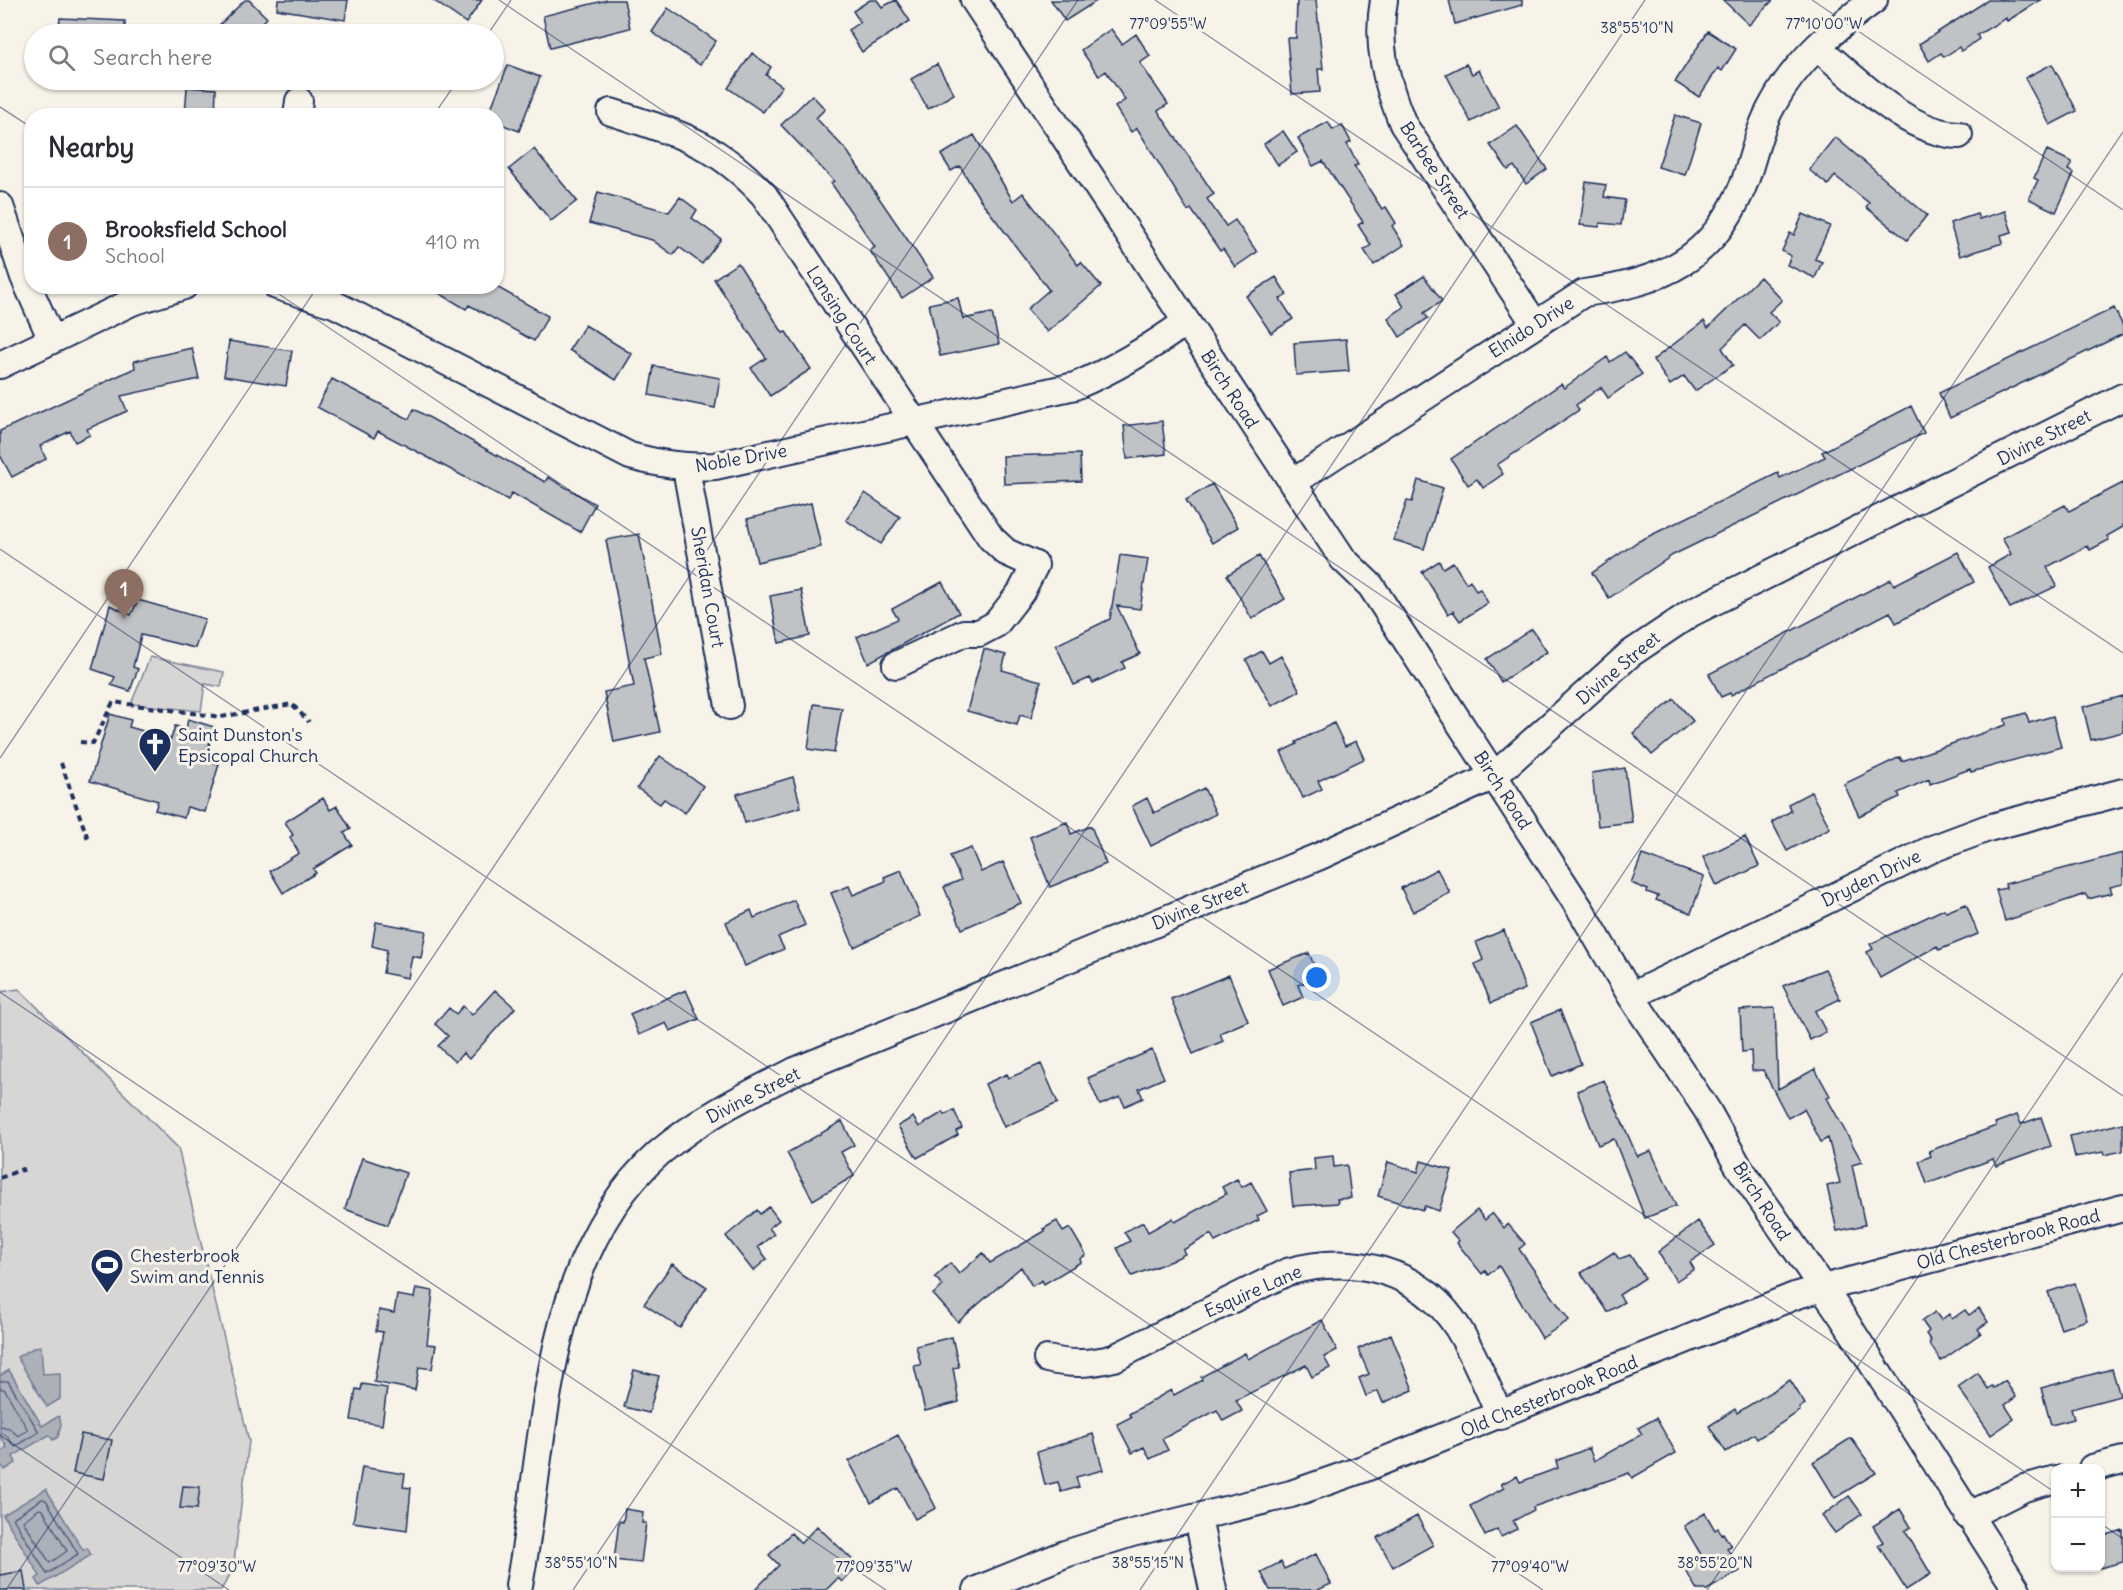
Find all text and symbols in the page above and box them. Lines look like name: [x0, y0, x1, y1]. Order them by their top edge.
text: 77°09'55"W: [1129, 14, 1207, 33]
text: 77°10'00"W: [1786, 14, 1863, 33]
text: 38°55'10"N: [1600, 18, 1674, 37]
search box: [24, 24, 504, 90]
icon: search: [45, 41, 78, 74]
text: Search here: [93, 43, 212, 71]
street label: Barbee Street: [1395, 117, 1475, 223]
text: Nearby: [48, 131, 134, 164]
text: Brooksfield School: [105, 215, 287, 243]
text: 1: [64, 229, 71, 254]
text: 410 m: [425, 229, 480, 254]
text: School: [105, 243, 165, 268]
street label: Lansing Court: [802, 261, 882, 369]
street label: Elnido Drive: [1484, 291, 1578, 363]
street label: Birch Road: [1196, 345, 1264, 433]
street label: Divine Street: [1993, 404, 2095, 470]
street label: Noble Drive: [693, 439, 789, 477]
street label: Sheridan Court: [686, 525, 730, 649]
pin: 1: [104, 570, 144, 619]
street label: Divine Street: [1572, 626, 1664, 710]
place label: Saint Dunston's Epsicopal Church: [178, 723, 318, 767]
church icon: Saint Dunston's Epsicopal Church: [137, 726, 173, 773]
street label: Birch Road: [1469, 746, 1537, 834]
street label: Dryden Drive: [1818, 844, 1924, 912]
street label: Divine Street: [1148, 875, 1252, 935]
your location: [1302, 963, 1331, 992]
street label: Divine Street: [702, 1062, 804, 1128]
street label: Birch Road: [1728, 1157, 1796, 1245]
street label: Old Chesterbrook Road: [1914, 1203, 2103, 1275]
place label: Chesterbrook Swim and Tennis: [130, 1244, 265, 1288]
sports icon: Chesterbrook Swim and Tennis: [89, 1247, 125, 1294]
street label: Esquire Lane: [1201, 1259, 1305, 1323]
street label: Old Chesterbrook Road: [1457, 1350, 1641, 1442]
map controls: [2051, 1464, 2105, 1572]
button: +: [2051, 1464, 2105, 1518]
button: −: [2051, 1518, 2105, 1572]
text: 38°55'10"N: [544, 1553, 618, 1572]
text: 38°55'15"N: [1112, 1553, 1184, 1572]
text: 38°55'20"N: [1677, 1553, 1753, 1572]
text: 77°09'30"W: [178, 1557, 256, 1576]
text: 77°09'35"W: [836, 1557, 913, 1576]
text: 77°09'40"W: [1491, 1557, 1569, 1576]

